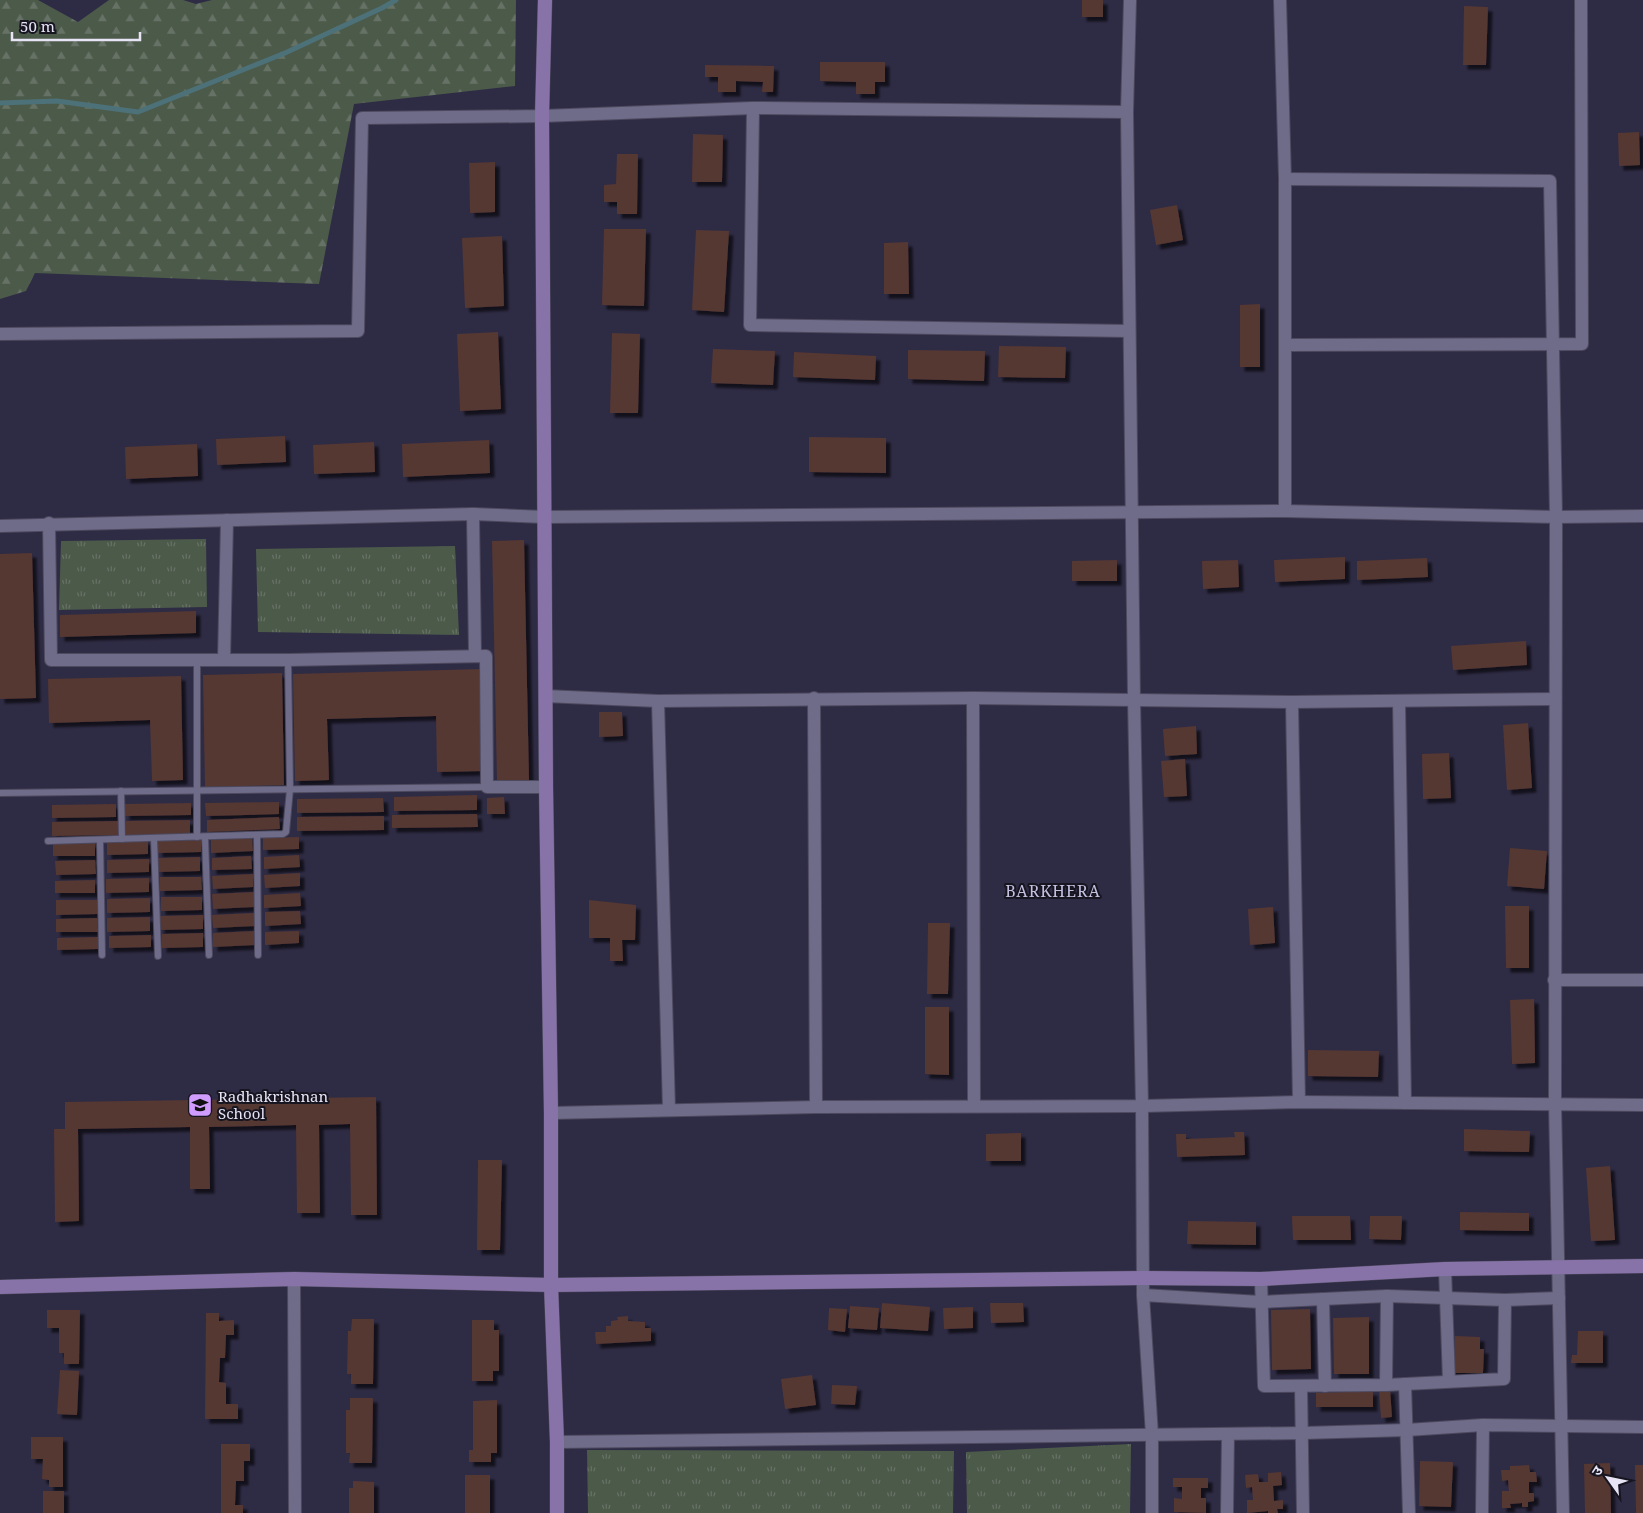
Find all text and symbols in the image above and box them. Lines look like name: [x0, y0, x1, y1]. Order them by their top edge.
scale bar: [12, 10, 140, 42]
text: 50 m: [20, 16, 55, 36]
district label: BARKHERA: [1005, 880, 1101, 902]
place label: Radhakrishnan School: [218, 1086, 329, 1123]
school or university icon: Radhakrishnan School: [187, 1092, 213, 1118]
north arrow: [1583, 1453, 1633, 1503]
text: उ: [1586, 1461, 1607, 1479]

